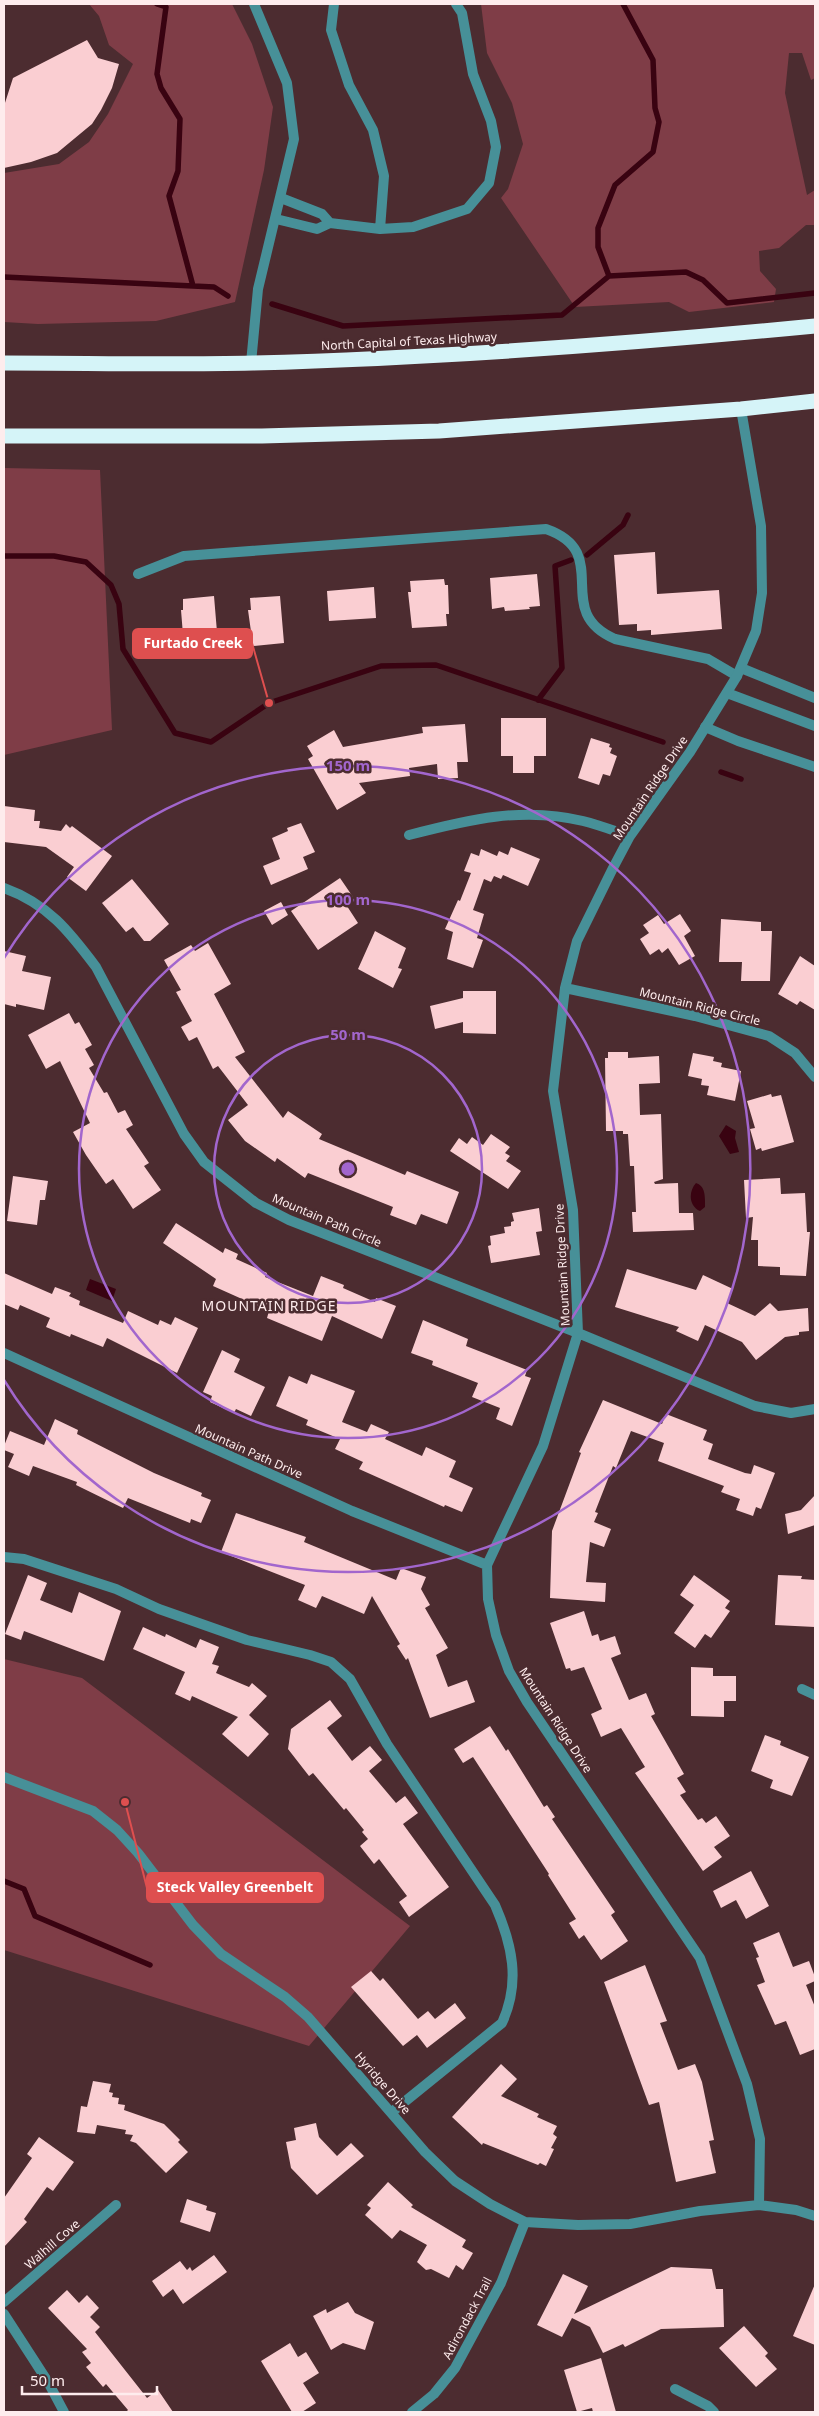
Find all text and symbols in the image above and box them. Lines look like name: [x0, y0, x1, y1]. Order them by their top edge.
street label: North Capital of Texas Highway: [321, 328, 498, 354]
callout: Furtado Creek: [133, 629, 252, 658]
text: Furtado Creek: [143, 633, 243, 652]
street label: Mountain Ridge Drive: [609, 732, 691, 844]
text: 150 m: [326, 755, 370, 775]
text: 100 m: [326, 889, 370, 909]
street label: Mountain Ridge Circle: [638, 983, 762, 1029]
text: 50 m: [330, 1024, 366, 1044]
centre of rings: [339, 1160, 357, 1178]
street label: Mountain Path Circle: [270, 1189, 385, 1251]
street label: Mountain Ridge Drive: [550, 1203, 574, 1327]
district label: MOUNTAIN RIDGE: [202, 1296, 336, 1315]
street label: Mountain Path Drive: [192, 1420, 306, 1482]
street label: Mountain Ridge Drive: [515, 1664, 597, 1776]
callout: Steck Valley Greenbelt: [147, 1873, 323, 1902]
text: Steck Valley Greenbelt: [157, 1877, 313, 1896]
street label: Hyridge Drive: [351, 2048, 415, 2118]
street label: Walhill Cove: [21, 2215, 83, 2273]
street label: Adirondack Trail: [438, 2274, 496, 2362]
scale bar: [22, 2364, 158, 2396]
text: 50 m: [30, 2370, 65, 2390]

